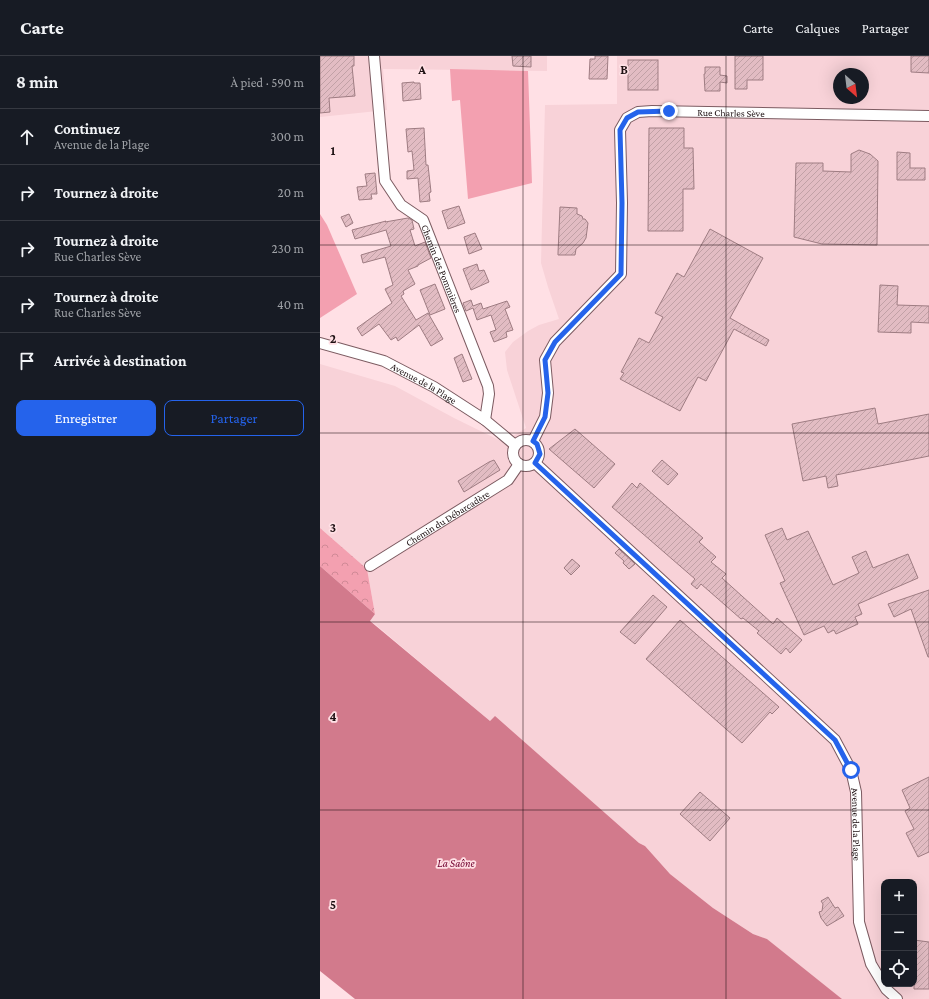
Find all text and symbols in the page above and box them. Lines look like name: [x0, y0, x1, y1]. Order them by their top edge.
text: Carte: [20, 17, 64, 38]
text: Carte: [743, 20, 773, 36]
text: Calques: [795, 20, 840, 36]
text: Partager: [862, 20, 909, 36]
text: A: [417, 62, 426, 77]
text: B: [620, 62, 628, 77]
north arrow: [833, 68, 869, 104]
text: 8 min: [16, 73, 58, 92]
text: À pied · 590 m: [231, 75, 304, 90]
route end: [660, 102, 678, 120]
street label: Rue Charles Sève: [697, 107, 765, 119]
text: Continuez: [54, 121, 120, 137]
icon: ahead: [16, 126, 38, 148]
text: 300 m: [270, 129, 304, 144]
text: Avenue de la Plage: [54, 137, 149, 152]
text: 1: [331, 143, 336, 158]
icon: right: [16, 182, 38, 204]
text: Tournez à droite: [54, 185, 158, 201]
text: 20 m: [278, 185, 304, 200]
street label: Chemin des Pommières: [419, 223, 464, 314]
text: Tournez à droite: [54, 233, 158, 249]
icon: right: [16, 238, 38, 260]
text: 230 m: [271, 241, 304, 256]
text: Rue Charles Sève: [54, 249, 141, 264]
text: Tournez à droite: [54, 289, 158, 305]
icon: right: [16, 294, 38, 316]
text: 40 m: [277, 297, 304, 312]
text: Rue Charles Sève: [54, 305, 141, 320]
text: 2: [330, 331, 337, 346]
icon: arrive: [16, 350, 38, 372]
text: Arrivée à destination: [54, 353, 187, 369]
street label: Avenue de la Plage: [389, 361, 459, 406]
button: Enregistrer: [16, 400, 156, 436]
button: Partager: [164, 400, 304, 436]
street label: Chemin du Débarcadère: [404, 488, 492, 548]
text: 3: [330, 520, 336, 535]
text: 4: [329, 709, 337, 724]
route start: [842, 761, 860, 779]
street label: Avenue de la Plage: [849, 786, 863, 862]
water label: La Saône: [437, 857, 476, 869]
map controls: [881, 879, 917, 987]
button: +: [881, 879, 917, 915]
text: 5: [330, 897, 336, 912]
button: −: [881, 915, 917, 951]
button: locate: [881, 951, 917, 987]

